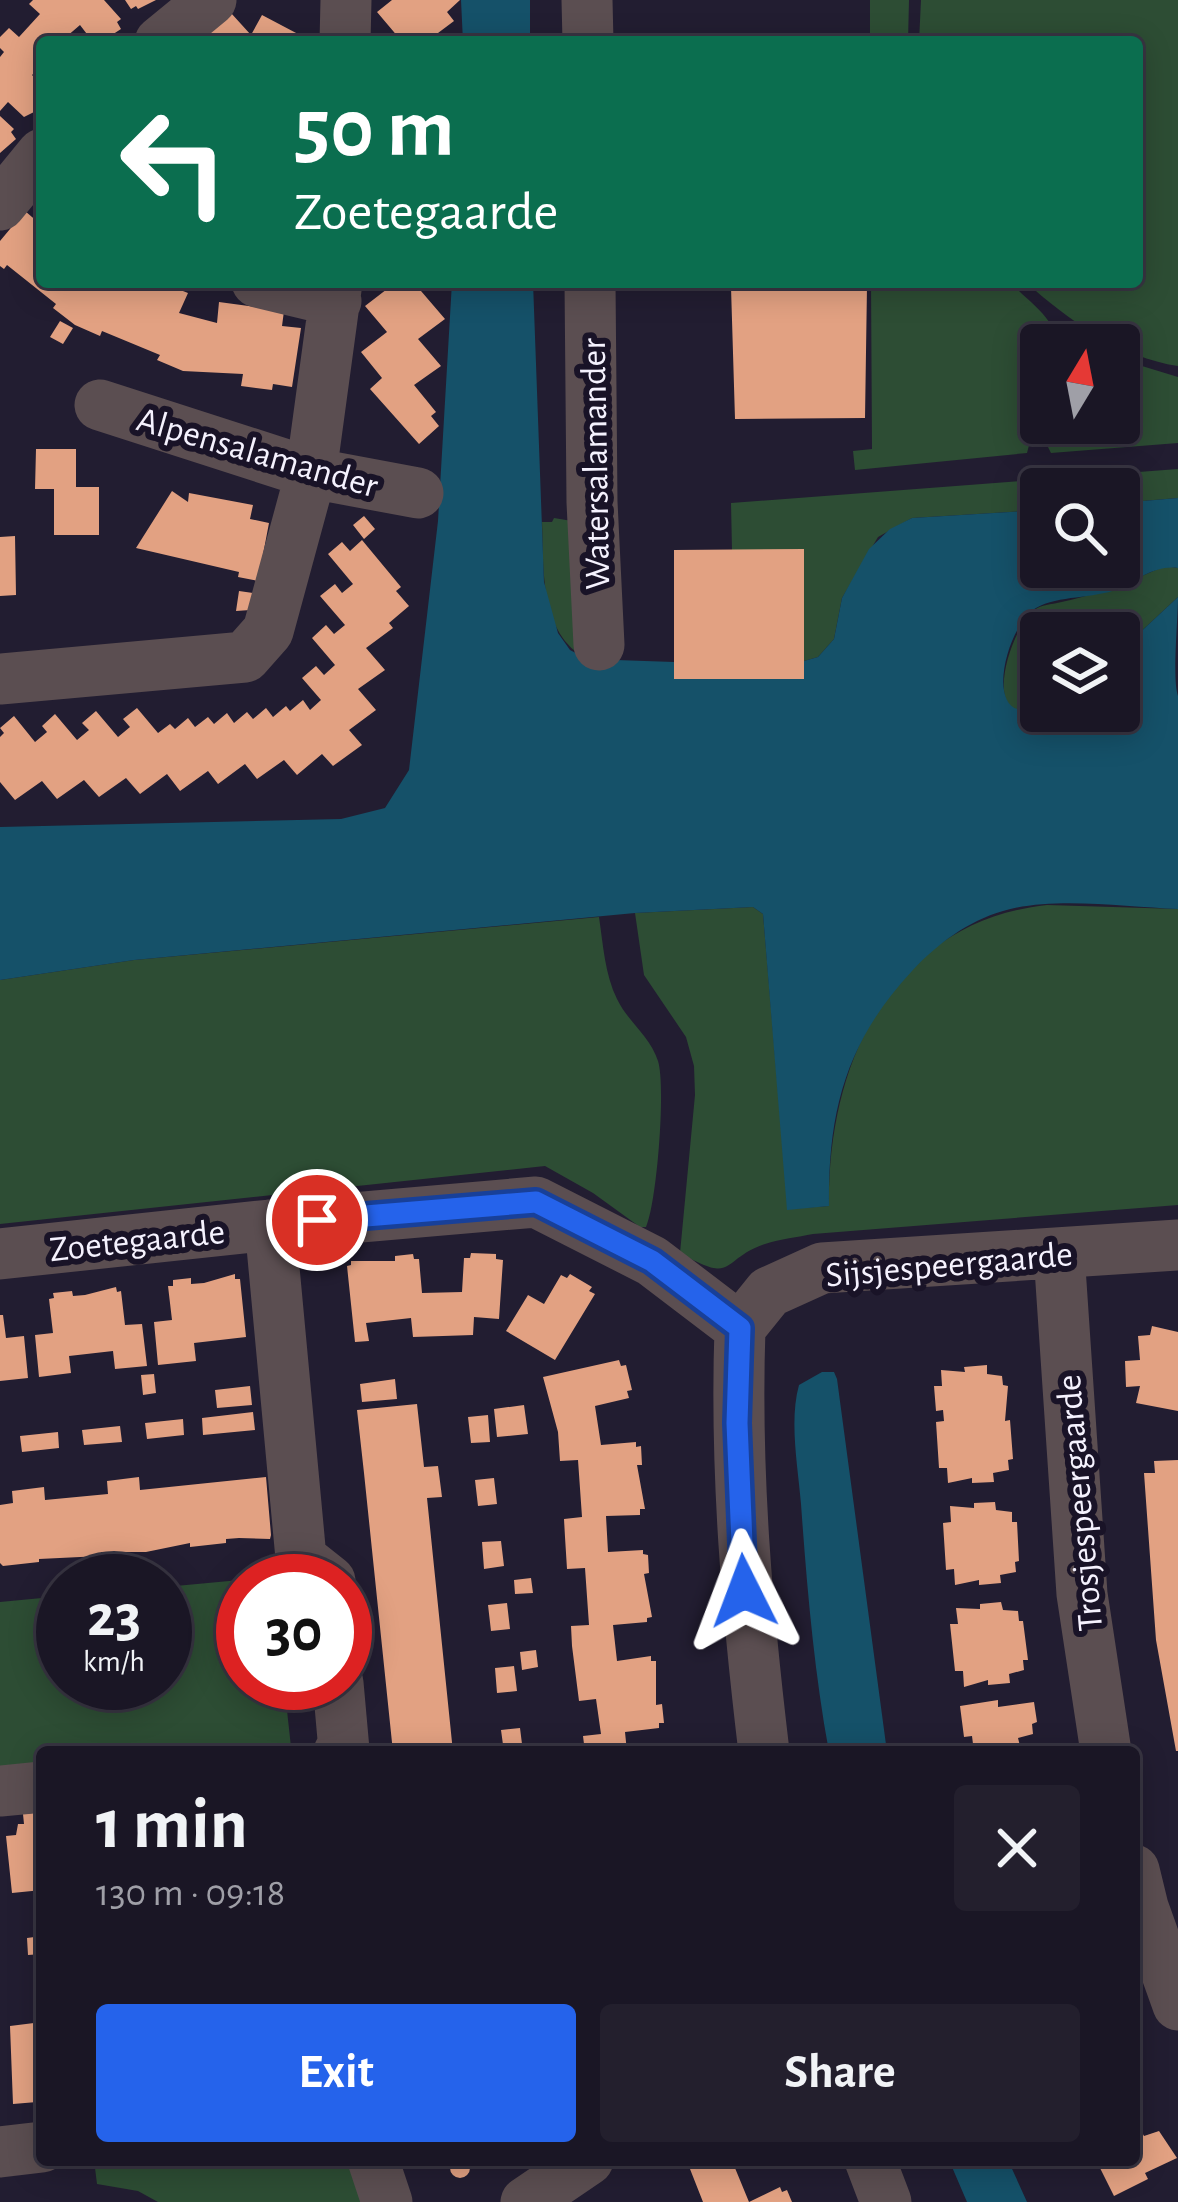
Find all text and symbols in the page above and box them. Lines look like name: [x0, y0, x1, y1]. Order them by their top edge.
icon: left: [96, 84, 252, 240]
text: 50 m: [294, 88, 455, 172]
text: Zoetegaarde: [294, 186, 559, 240]
north arrow: [1020, 324, 1140, 444]
map controls: [1020, 324, 1140, 732]
street label: Watersalamander: [576, 337, 616, 590]
street label: Alpensalamander: [133, 401, 382, 505]
button: search: [1020, 468, 1140, 588]
button: layers: [1020, 612, 1140, 732]
pin: [266, 1169, 368, 1271]
icon: arrive: [284, 1187, 350, 1253]
street label: Zoetegaarde: [48, 1214, 227, 1268]
street label: Sijsjespeergaarde: [824, 1236, 1074, 1294]
street label: Trosjespeergaarde: [1051, 1373, 1109, 1633]
position arrow: [681, 1528, 807, 1654]
speed limit sign: 30: [216, 1554, 372, 1710]
text: 23: [87, 1587, 141, 1647]
text: km/h: [83, 1647, 145, 1677]
button: close: [954, 1785, 1080, 1911]
text: 1 min: [96, 1789, 248, 1861]
text: 130 m · 09:18: [96, 1874, 285, 1913]
button: Exit: [96, 2004, 576, 2142]
button: Share: [600, 2004, 1080, 2142]

